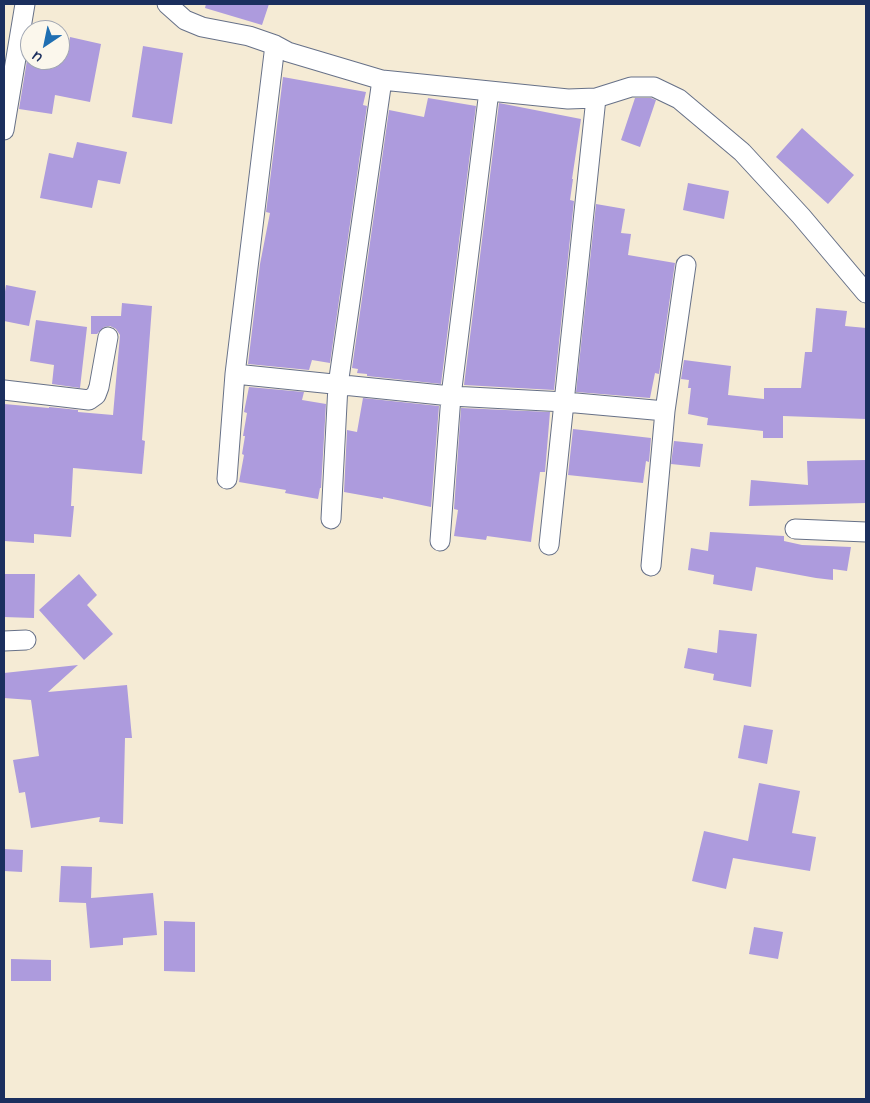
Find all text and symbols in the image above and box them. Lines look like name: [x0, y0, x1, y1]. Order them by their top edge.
north arrow: [20, 20, 70, 70]
text: U: [28, 46, 46, 67]

